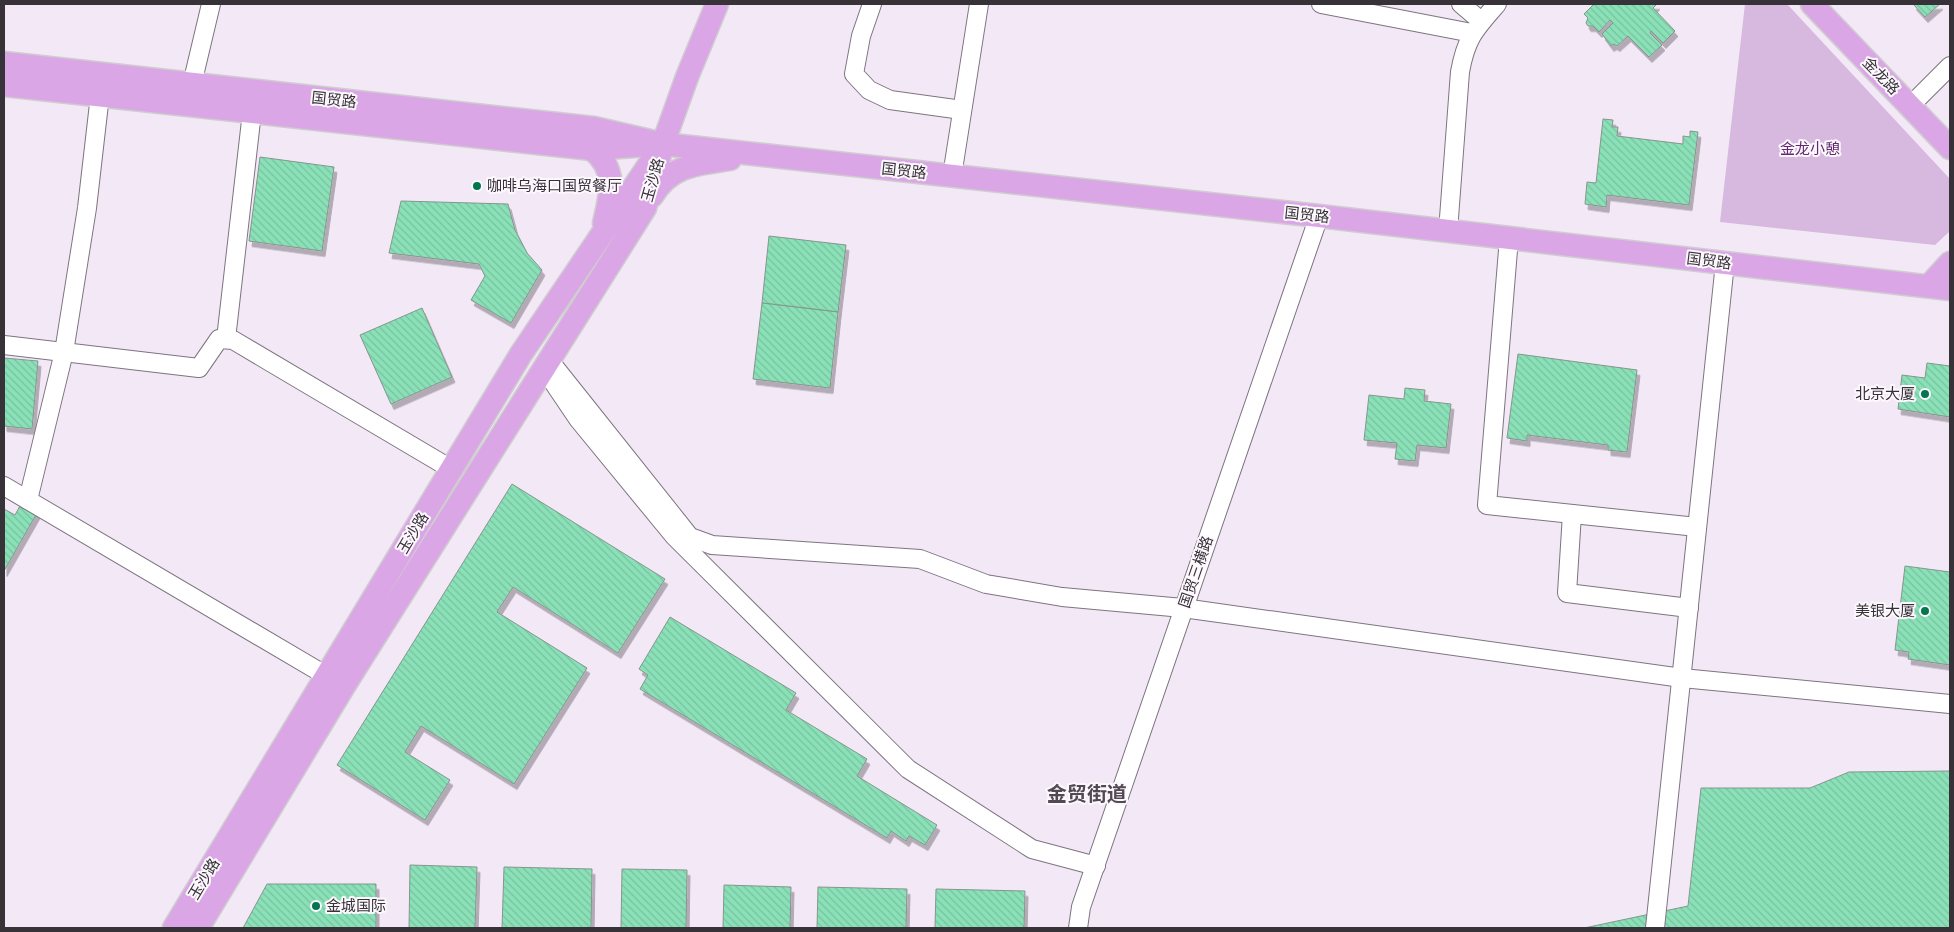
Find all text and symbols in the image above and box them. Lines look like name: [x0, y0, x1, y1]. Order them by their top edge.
street label: 金龙路: [1859, 52, 1905, 98]
street label: 国贸路: [311, 87, 358, 111]
park label: 金龙小憩: [1780, 138, 1840, 158]
street label: 玉沙路: [636, 155, 668, 204]
street label: 国贸路: [881, 158, 928, 182]
place label: 咖啡乌海口国贸餐厅: [487, 175, 622, 195]
marker: 咖啡乌海口国贸餐厅: [471, 180, 483, 192]
street label: 国贸路: [1284, 202, 1331, 226]
street label: 国贸路: [1686, 247, 1733, 273]
place label: 北京大厦: [1855, 383, 1915, 403]
marker: 北京大厦: [1919, 388, 1931, 400]
street label: 玉沙路: [392, 508, 432, 557]
street label: 国贸三横路: [1173, 533, 1217, 610]
place label: 美银大厦: [1855, 600, 1915, 620]
marker: 美银大厦: [1919, 605, 1931, 617]
district label: 金贸街道: [1047, 780, 1127, 807]
street label: 玉沙路: [183, 854, 223, 903]
place label: 金城国际: [326, 895, 386, 915]
marker: 金城国际: [310, 900, 322, 912]

